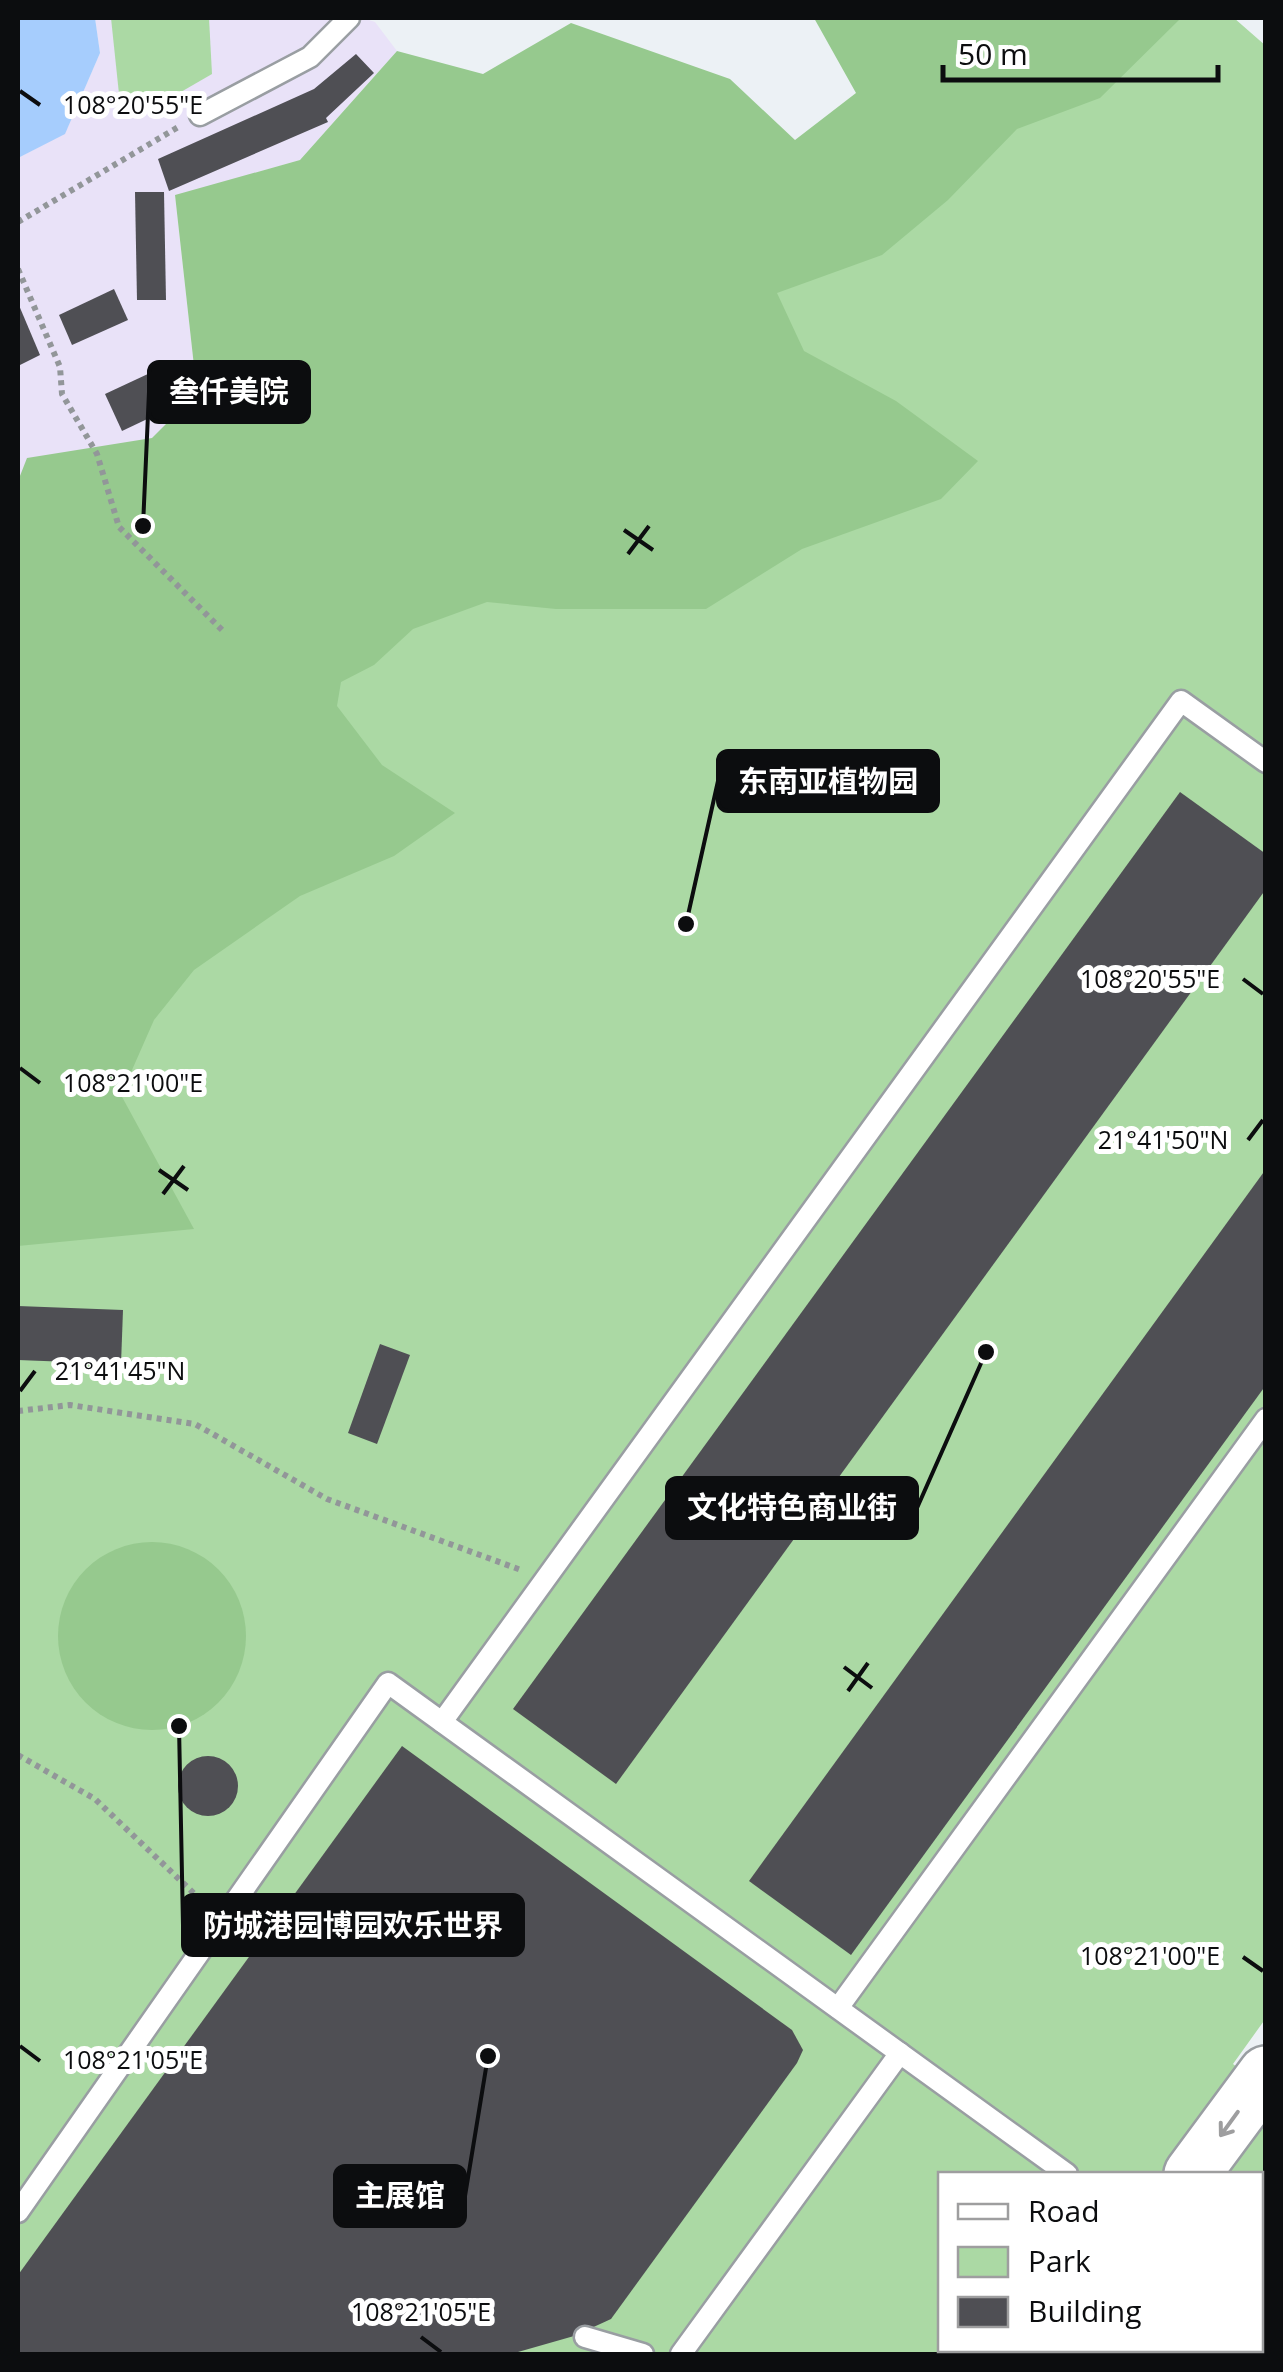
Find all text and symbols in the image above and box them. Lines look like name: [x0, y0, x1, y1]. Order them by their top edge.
scale bar: [943, 20, 1218, 82]
text: 50 m: [958, 33, 1028, 74]
text: 108°20'55"E: [63, 87, 203, 121]
callout: 叁仟美院: [149, 362, 309, 422]
text: 叁仟美院: [169, 370, 289, 411]
callout: 东南亚植物园: [718, 751, 938, 811]
text: 东南亚植物园: [738, 760, 918, 801]
text: 108°20'55"E: [1080, 961, 1220, 995]
text: 108°21'00"E: [63, 1065, 203, 1099]
text: 21°41'50"N: [1098, 1122, 1228, 1156]
text: 21°41'45"N: [55, 1353, 185, 1387]
callout: 文化特色商业街: [667, 1478, 917, 1538]
text: 文化特色商业街: [687, 1486, 897, 1527]
callout: 防城港园博园欢乐世界: [183, 1895, 523, 1955]
text: 防城港园博园欢乐世界: [203, 1904, 503, 1945]
text: 108°21'00"E: [1080, 1938, 1220, 1972]
text: 108°21'05"E: [63, 2042, 203, 2076]
one-way arrow: [1218, 2110, 1239, 2137]
callout: 主展馆: [335, 2166, 465, 2226]
legend: [938, 2172, 1263, 2352]
text: 主展馆: [355, 2174, 445, 2215]
text: Road: [1028, 2190, 1100, 2231]
text: Park: [1028, 2240, 1091, 2281]
text: Building: [1028, 2290, 1142, 2331]
text: 108°21'05"E: [351, 2294, 491, 2328]

